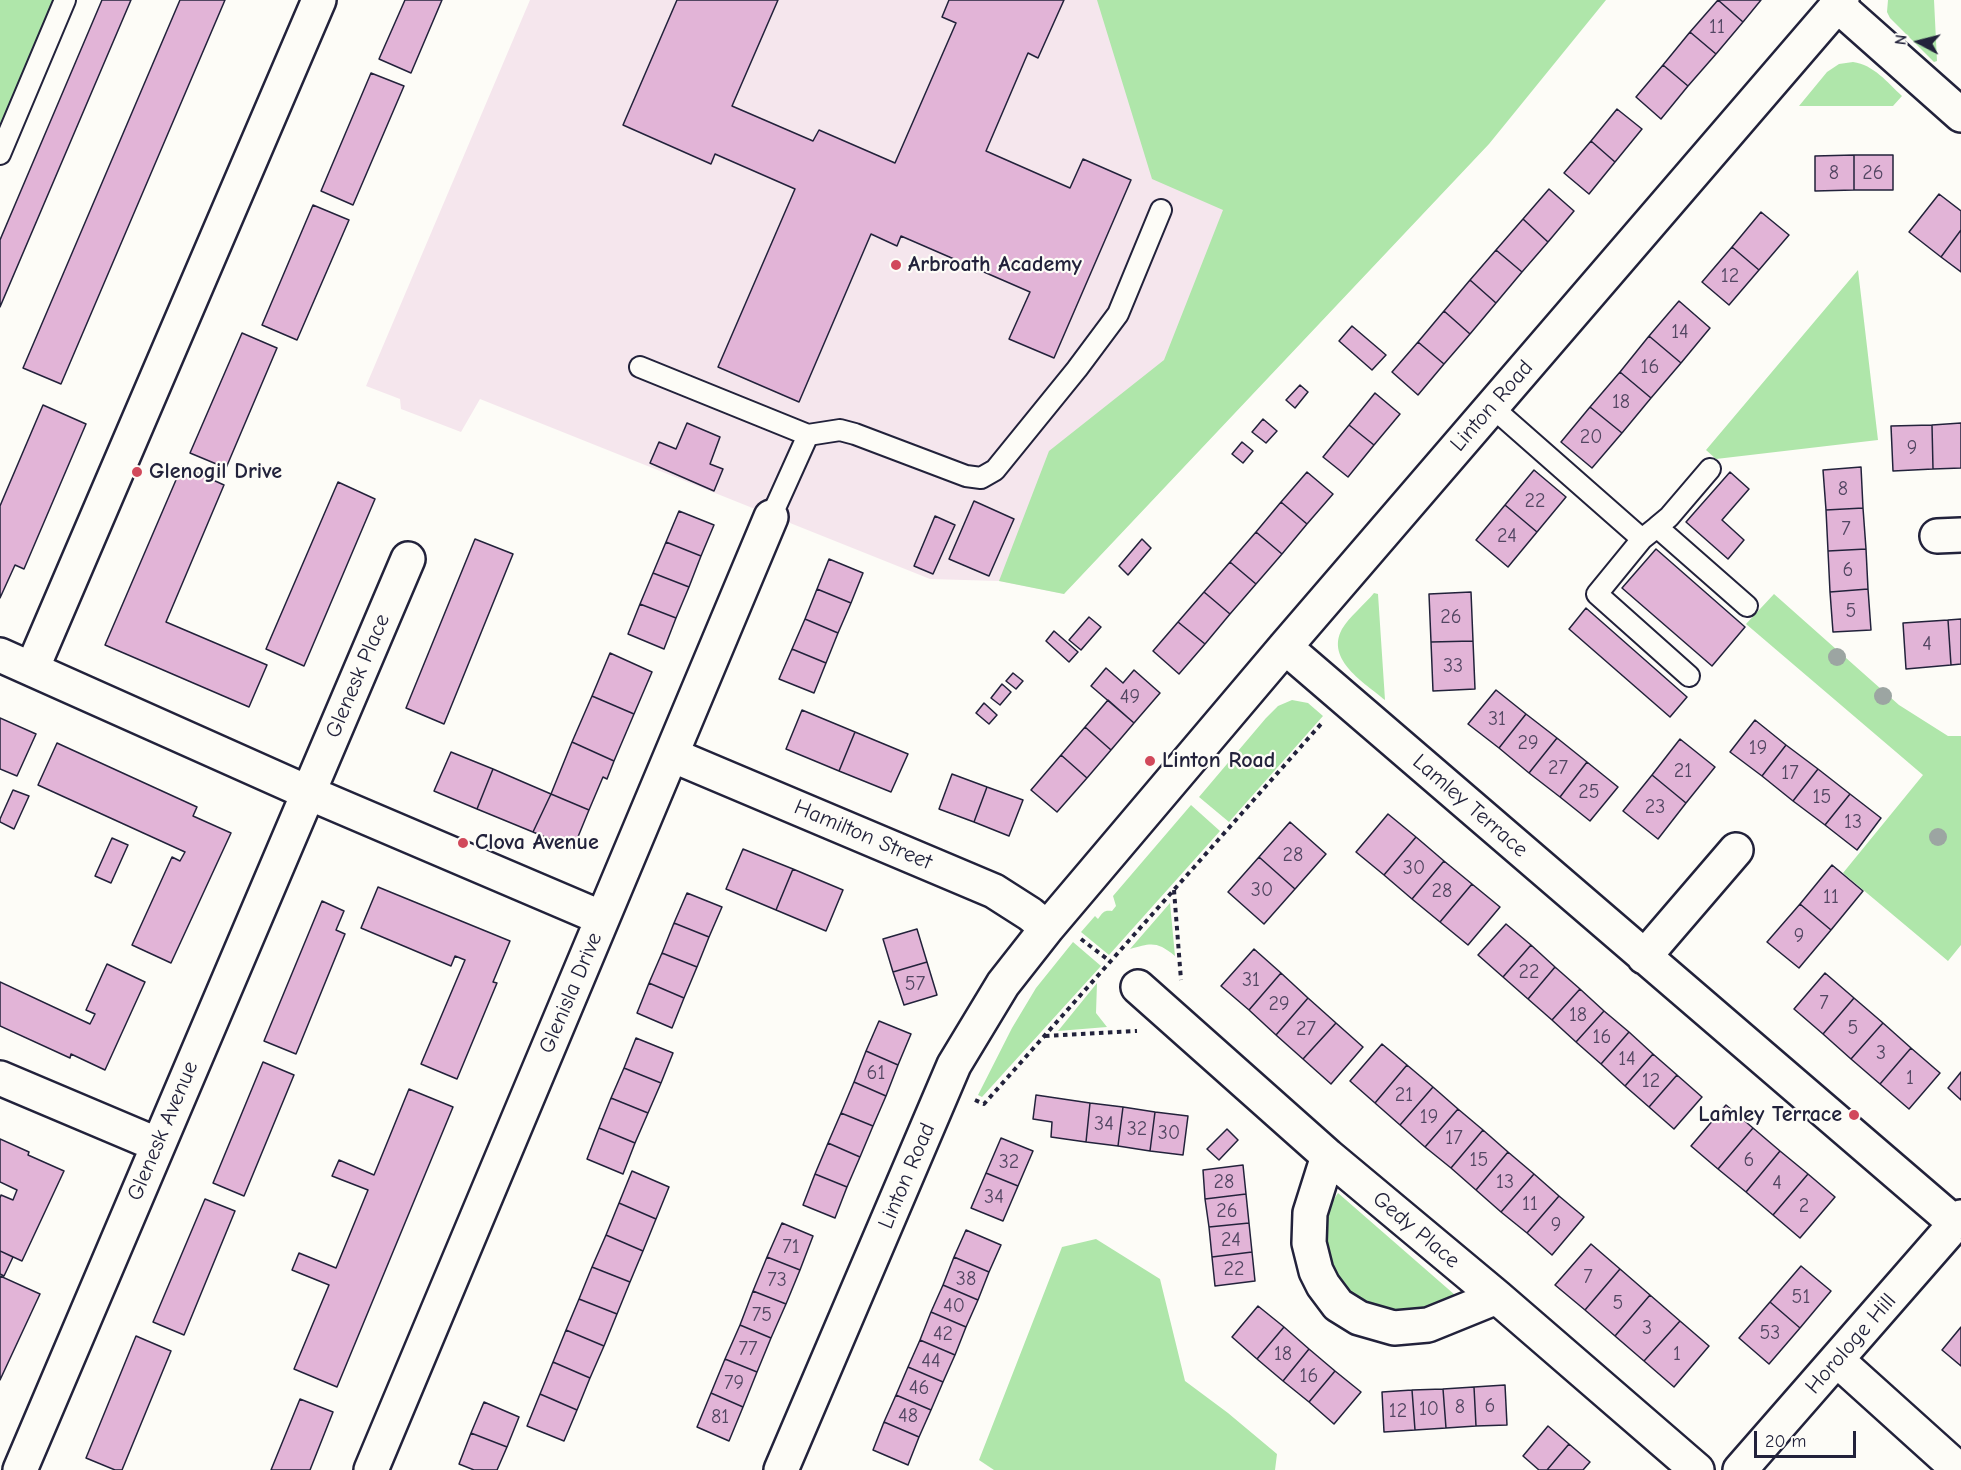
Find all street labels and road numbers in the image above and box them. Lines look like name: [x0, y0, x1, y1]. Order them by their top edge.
street label: Linton Road: [1445, 355, 1539, 457]
street label: Glenesk Place: [320, 610, 396, 742]
street label: Lamley Terrace: [1407, 749, 1533, 863]
street label: Hamilton Street: [790, 794, 936, 876]
street label: Glenisla Drive: [534, 929, 608, 1057]
street label: Glenesk Avenue: [122, 1057, 204, 1205]
street label: Linton Road: [873, 1119, 941, 1233]
street label: Gedy Place: [1367, 1186, 1465, 1274]
street label: Horologe Hill: [1800, 1288, 1902, 1400]

